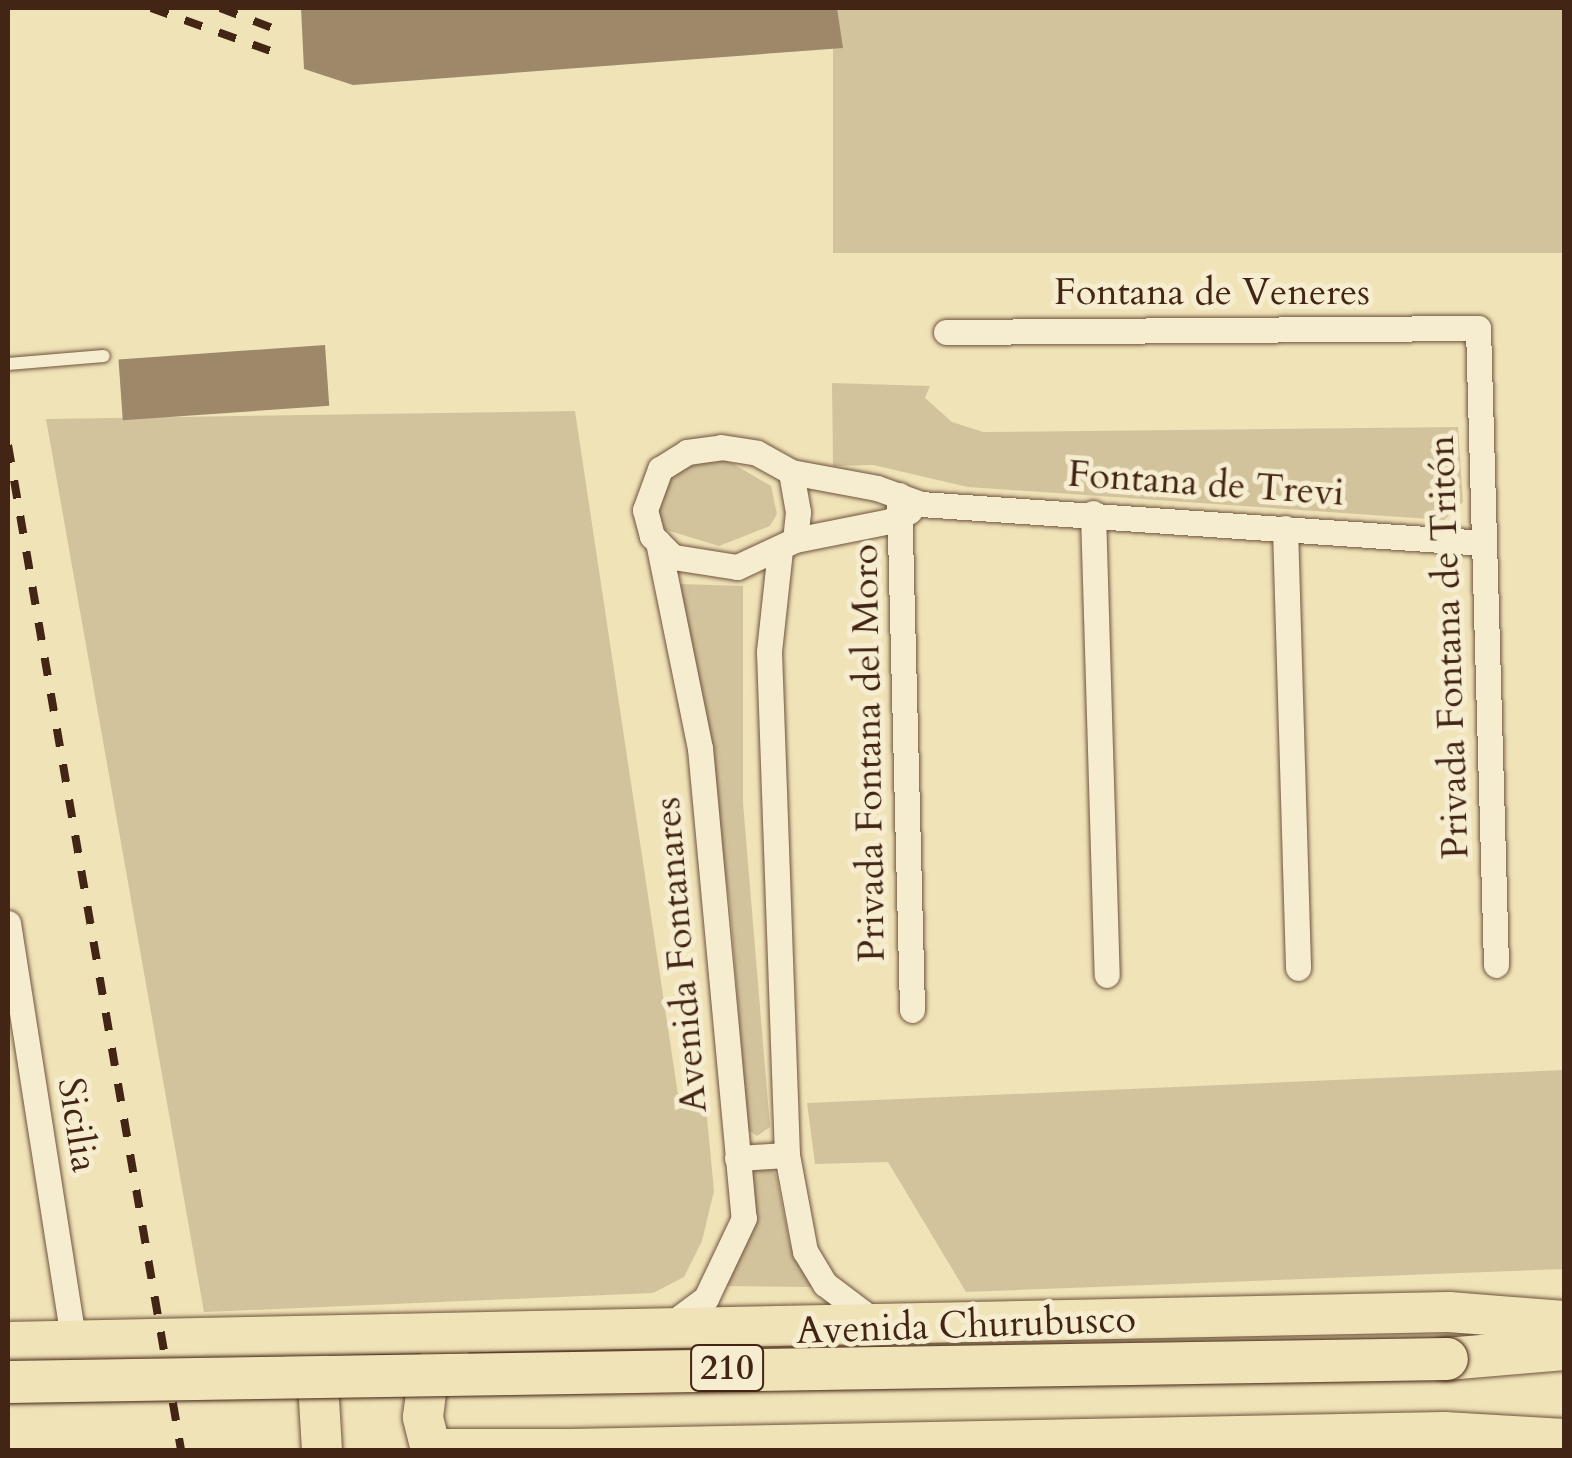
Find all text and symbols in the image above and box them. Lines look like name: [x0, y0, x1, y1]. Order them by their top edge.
street label: Fontana de Veneres: [1054, 270, 1370, 316]
street label: Privada Fontana de Tritón: [1419, 434, 1479, 860]
street label: Fontana de Trevi: [1066, 452, 1346, 516]
street label: Privada Fontana del Moro: [843, 544, 895, 962]
street label: Avenida Fontanares: [644, 795, 718, 1115]
street label: Sicilia: [47, 1075, 107, 1175]
street label: Avenida Churubusco: [795, 1297, 1137, 1355]
road number: 210: [690, 1338, 764, 1398]

